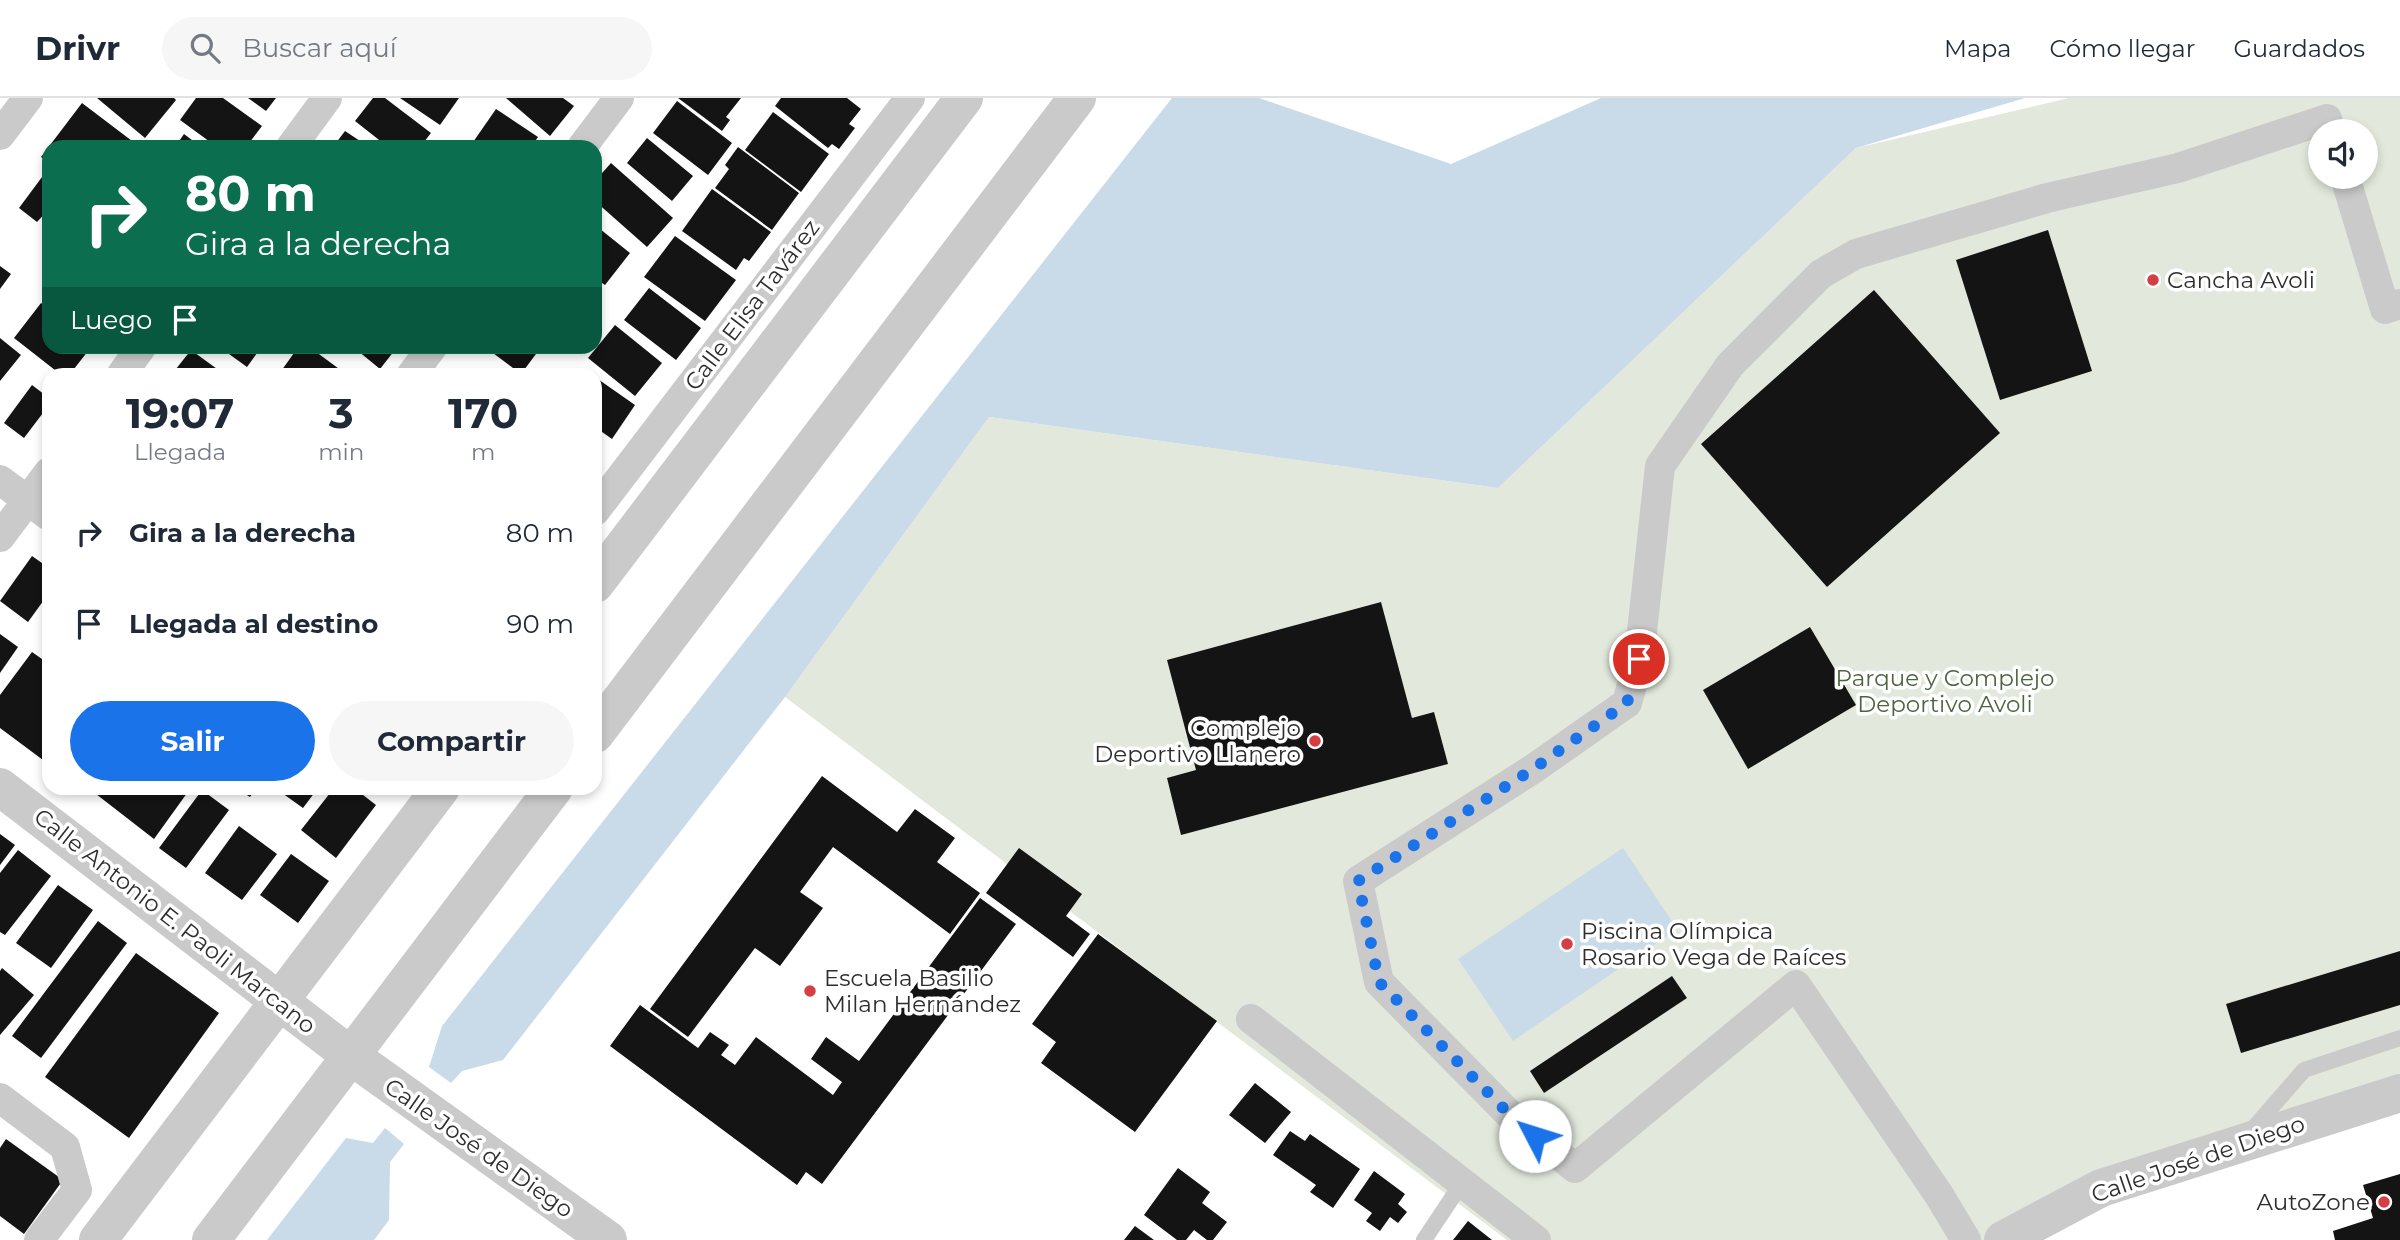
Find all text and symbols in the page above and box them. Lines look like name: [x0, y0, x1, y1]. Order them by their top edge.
search box: [162, 17, 652, 80]
text: Drivr: [35, 28, 120, 68]
icon: search: [186, 29, 224, 67]
text: Buscar aquí: [242, 32, 397, 64]
text: Mapa: [1944, 34, 2011, 63]
text: Cómo llegar: [2049, 34, 2195, 63]
text: Guardados: [2233, 34, 2365, 63]
map controls: [2308, 119, 2378, 189]
button: sound: [2308, 119, 2378, 189]
text: 80 m: [185, 164, 316, 223]
icon: right: [70, 168, 161, 259]
street label: Calle Elisa Tavárez: [679, 214, 825, 396]
text: Gira a la derecha: [185, 224, 451, 263]
place label: Cancha Avoli: [2167, 266, 2315, 294]
marker: Cancha Avoli: [2145, 272, 2161, 288]
icon: arrive: [166, 301, 204, 339]
text: Luego: [70, 304, 152, 336]
text: 19:07: [126, 387, 234, 439]
text: 3: [329, 387, 354, 439]
text: 170: [448, 387, 518, 439]
text: Llegada: [134, 438, 226, 466]
text: min: [318, 438, 364, 466]
text: m: [471, 438, 495, 466]
icon: right: [70, 514, 108, 552]
text: Gira a la derecha: [129, 517, 356, 549]
text: 80 m: [506, 517, 574, 549]
icon: arrive: [70, 605, 108, 643]
text: Llegada al destino: [129, 608, 378, 640]
text: 90 m: [507, 608, 574, 640]
pin: [1609, 629, 1669, 689]
icon: arrive: [1620, 640, 1658, 678]
park label: Parque y Complejo Deportivo Avoli: [1836, 664, 2054, 718]
button: Salir: [70, 701, 315, 781]
button: Compartir: [329, 701, 574, 781]
place label: Complejo Deportivo Llanero: [1094, 714, 1301, 768]
marker: Complejo Deportivo Llanero: [1307, 733, 1323, 749]
street label: Calle Antonio E. Paoli Marcano: [29, 802, 321, 1040]
place label: Piscina Olímpica Rosario Vega de Raíces: [1581, 917, 1846, 971]
marker: Piscina Olímpica Rosario Vega de Raíces: [1559, 936, 1575, 952]
place label: Escuela Basilio Milan Hernández: [824, 964, 1021, 1018]
marker: Escuela Basilio Milan Hernández: [802, 983, 818, 999]
street label: Calle José de Diego: [379, 1072, 579, 1224]
position arrow: [1498, 1099, 1572, 1173]
street label: Calle José de Diego: [2088, 1109, 2308, 1209]
place label: AutoZone: [2256, 1188, 2370, 1216]
marker: AutoZone: [2376, 1194, 2392, 1210]

